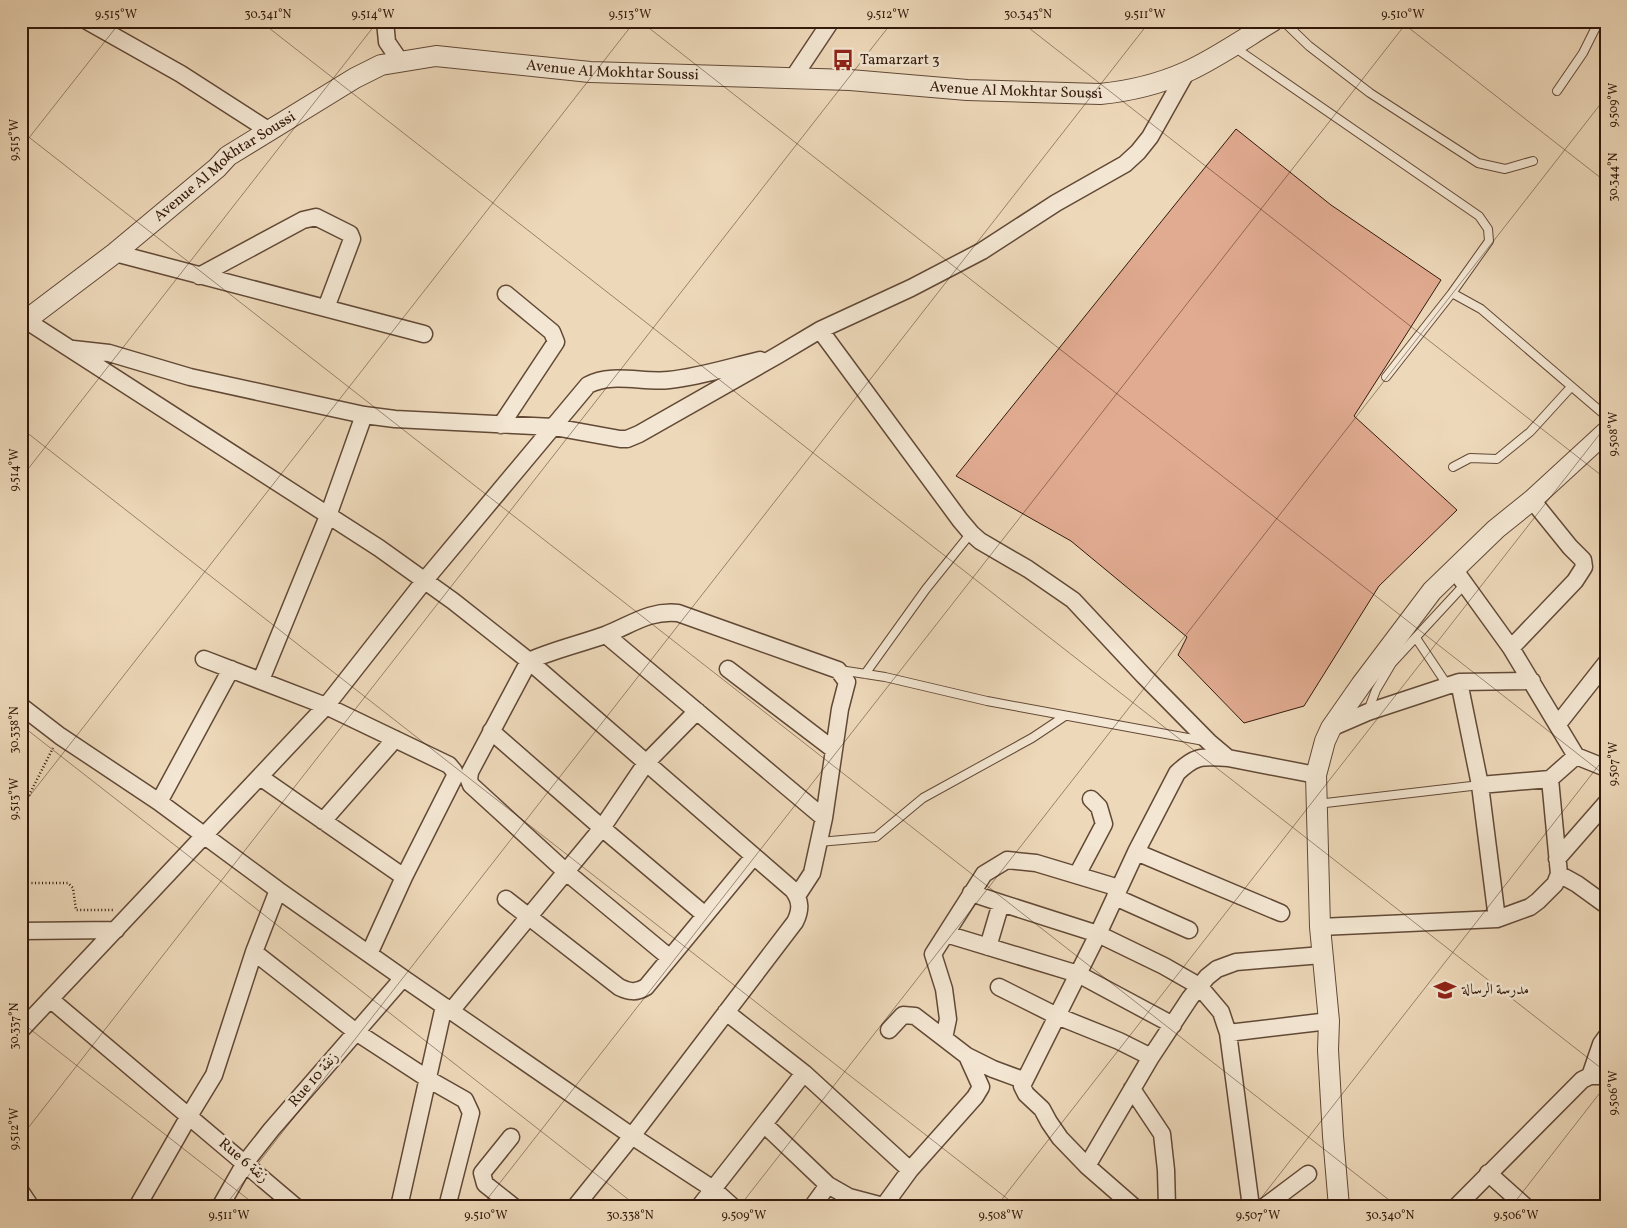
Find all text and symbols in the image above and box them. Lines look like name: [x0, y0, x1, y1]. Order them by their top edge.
text: 9.515°W: [95, 7, 137, 23]
text: 30.341°N: [245, 7, 292, 23]
text: 9.514°W: [351, 7, 395, 23]
text: 9.513°W: [609, 7, 651, 23]
text: 9.512°W: [867, 7, 909, 23]
text: 30.343°N: [1004, 7, 1052, 23]
text: 9.511°W: [1124, 7, 1166, 23]
text: 9.510°W: [1381, 7, 1425, 23]
bus stop icon: Tamarzart 3: [830, 47, 856, 73]
place label: Tamarzart 3: [860, 50, 940, 71]
street label: Avenue Al Mokhtar Soussi: [525, 55, 699, 86]
street label: Avenue Al Mokhtar Soussi: [929, 76, 1103, 105]
text: 9.509°W: [1606, 83, 1622, 127]
street label: Avenue Al Mokhtar Soussi: [150, 106, 300, 227]
text: 9.515°W: [7, 119, 23, 161]
text: 30.344°N: [1606, 152, 1622, 202]
text: 9.508°W: [1606, 412, 1622, 456]
text: 9.514°W: [7, 448, 23, 492]
text: 30.338°N: [7, 706, 23, 754]
text: 9.507°W: [1606, 742, 1622, 786]
text: 9.513°W: [7, 778, 23, 820]
school or university icon: مدرسة الرسالة: [1432, 977, 1458, 1003]
place label: مدرسة الرسالة: [1461, 980, 1529, 1001]
text: 30.337°N: [7, 1002, 23, 1049]
street label: Rue 10 زنقة: [284, 1048, 344, 1112]
text: 9.506°W: [1606, 1071, 1622, 1115]
text: 9.512°W: [7, 1108, 23, 1150]
street label: Rue 6 زنقة: [213, 1134, 273, 1188]
text: 9.511°W: [208, 1208, 250, 1224]
text: 9.510°W: [464, 1208, 508, 1224]
text: 30.338°N: [606, 1208, 654, 1224]
text: 9.509°W: [722, 1208, 766, 1224]
text: 9.508°W: [979, 1208, 1023, 1224]
text: 9.507°W: [1236, 1208, 1280, 1224]
text: 30.340°N: [1366, 1208, 1415, 1224]
text: 9.506°W: [1494, 1208, 1538, 1224]

